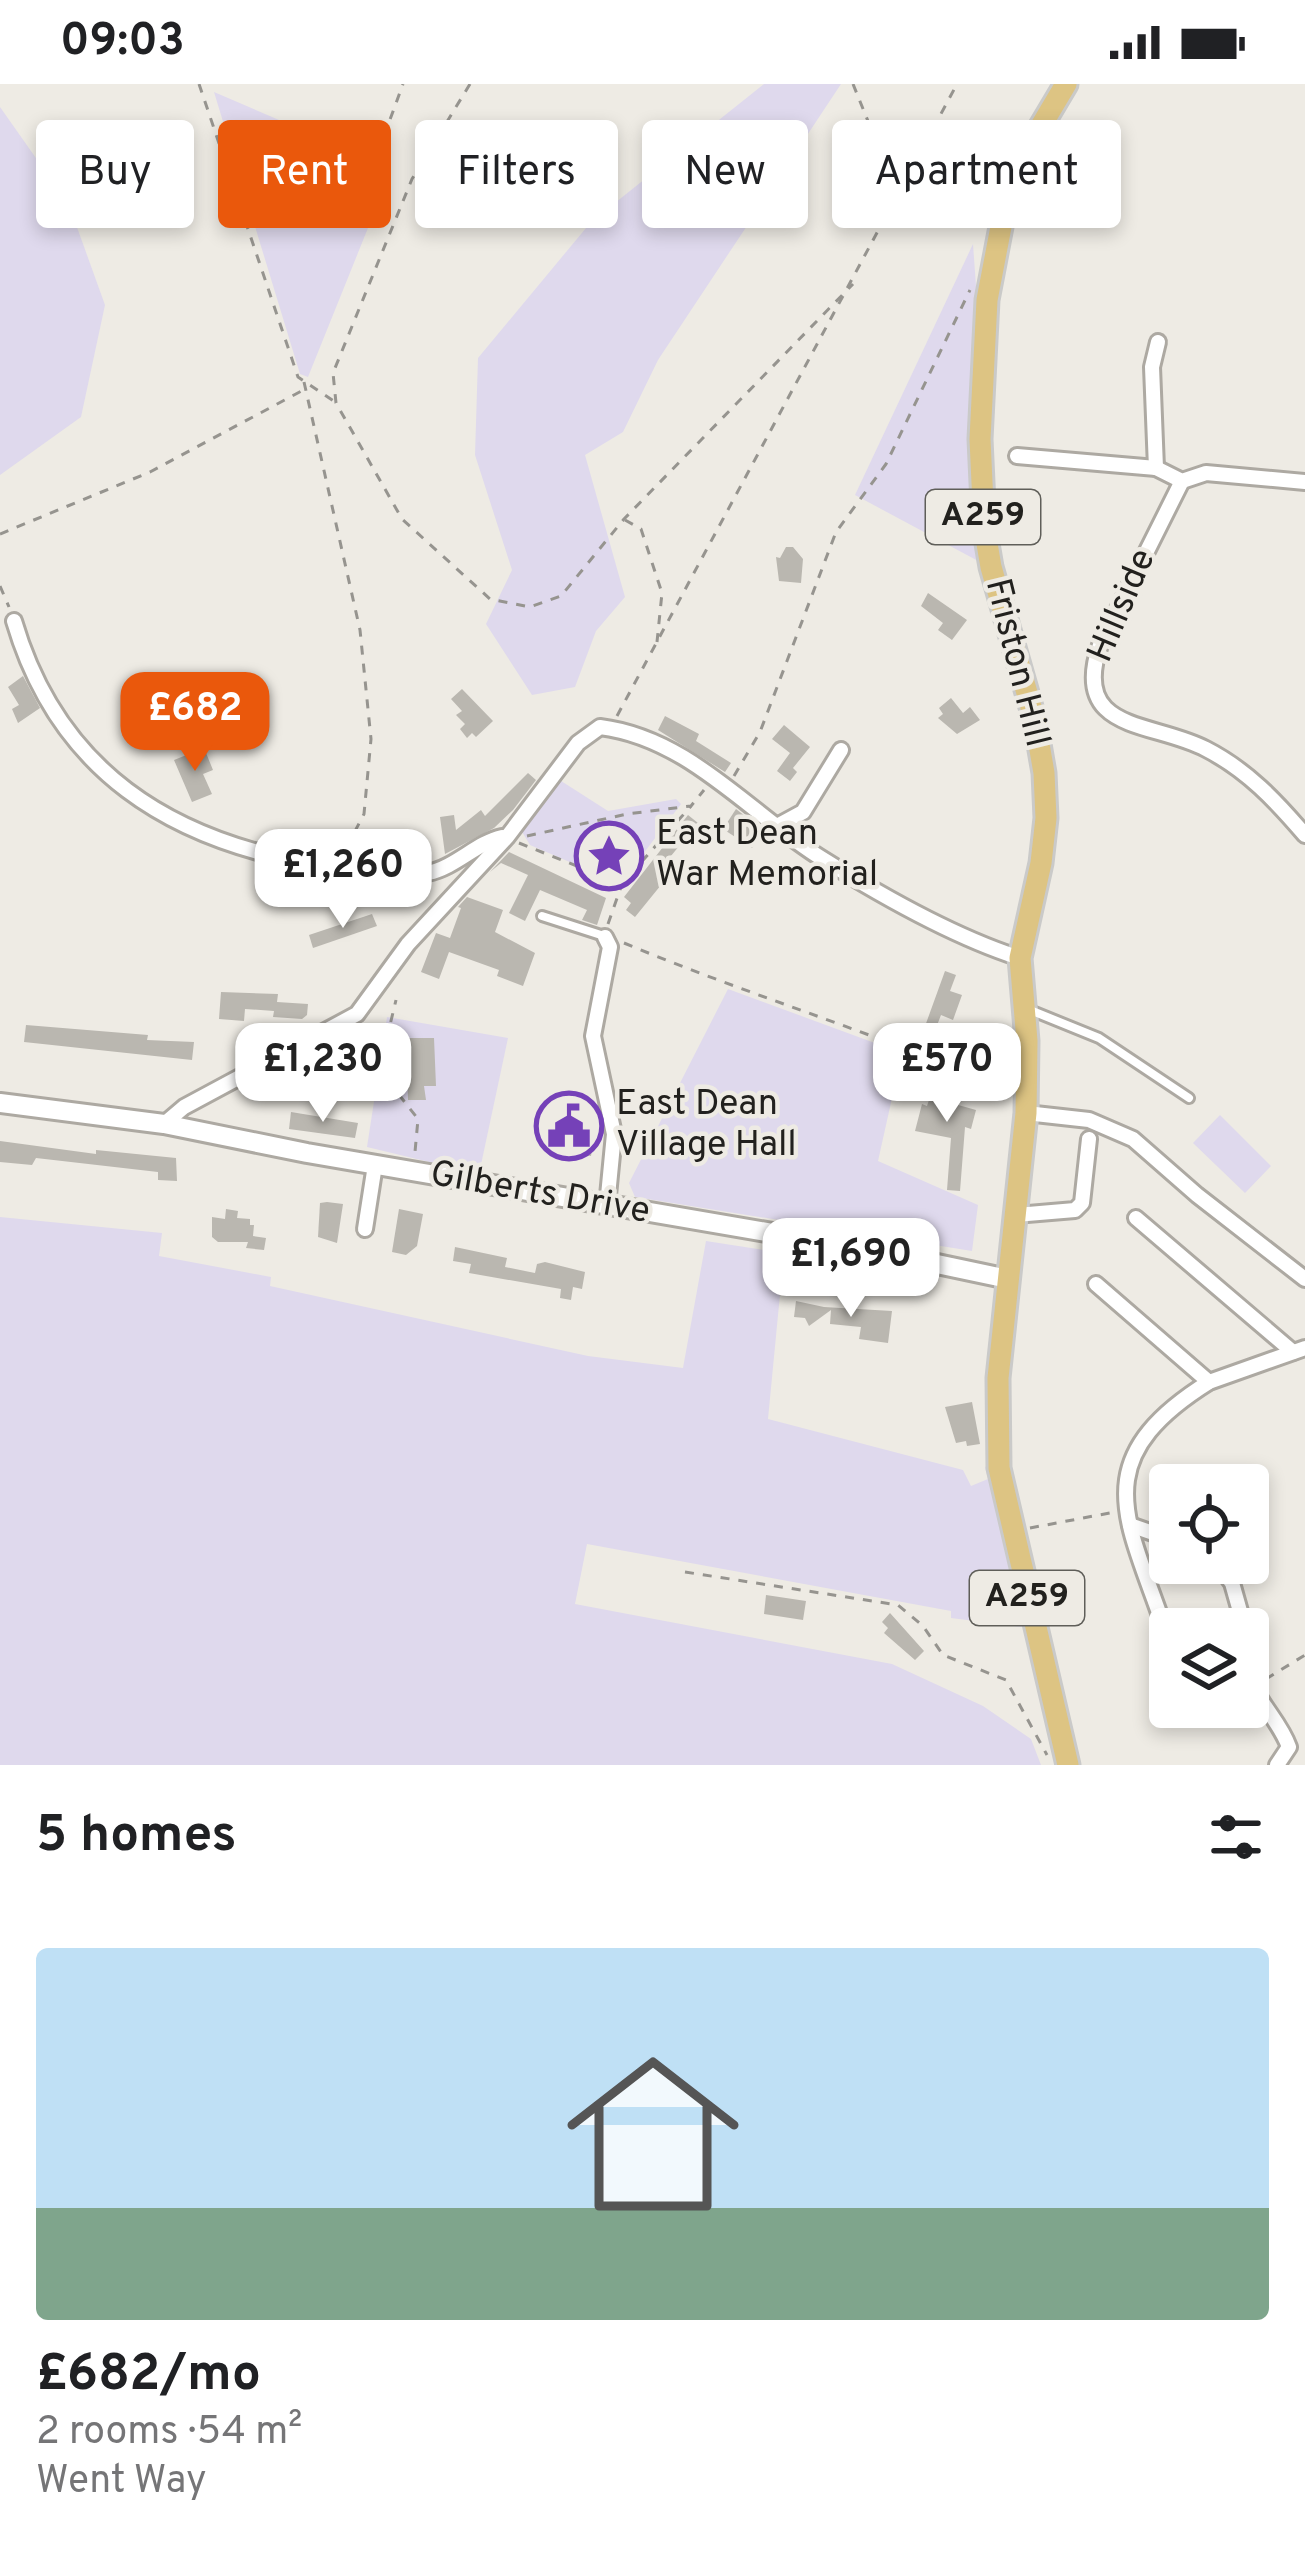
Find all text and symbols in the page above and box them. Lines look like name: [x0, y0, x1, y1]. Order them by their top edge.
text: 09:03: [60, 14, 185, 71]
chip: Buy: [36, 120, 194, 228]
chip: Rent: [218, 120, 391, 228]
chip: Filters: [415, 120, 618, 228]
chip: New: [642, 120, 808, 228]
chip: Apartment: [832, 120, 1121, 228]
road number: A259: [926, 490, 1040, 544]
street label: Hillside: [1079, 542, 1167, 670]
street label: Friston Hill: [973, 574, 1059, 752]
pin: £682: [124, 672, 266, 774]
text: £682: [147, 686, 243, 735]
place label: East Dean War Memorial: [656, 812, 878, 899]
place icon: East Dean War Memorial: [574, 821, 644, 891]
pin: £1,260: [245, 829, 441, 931]
text: £1,260: [282, 843, 404, 892]
pin: £1,230: [225, 1023, 421, 1125]
pin: £570: [876, 1023, 1018, 1125]
text: £1,230: [262, 1037, 384, 1086]
text: £570: [900, 1037, 994, 1086]
place label: East Dean Village Hall: [616, 1082, 797, 1169]
public building icon: East Dean Village Hall: [534, 1091, 604, 1161]
street label: Gilberts Drive: [427, 1152, 653, 1236]
pin: £1,690: [753, 1218, 949, 1320]
text: £1,690: [789, 1232, 913, 1281]
map controls: [1149, 1464, 1269, 1728]
button: locate: [1149, 1464, 1269, 1584]
road number: A259: [970, 1571, 1084, 1625]
button: layers: [1149, 1608, 1269, 1728]
icon: filters: [1203, 1804, 1269, 1870]
text: 5 homes: [36, 1805, 237, 1870]
icon: home: [545, 2026, 761, 2242]
text: £682/mo: [36, 2344, 261, 2409]
text: 2 rooms · 54 m²: [36, 2409, 302, 2458]
text: Went Way: [36, 2458, 207, 2507]

